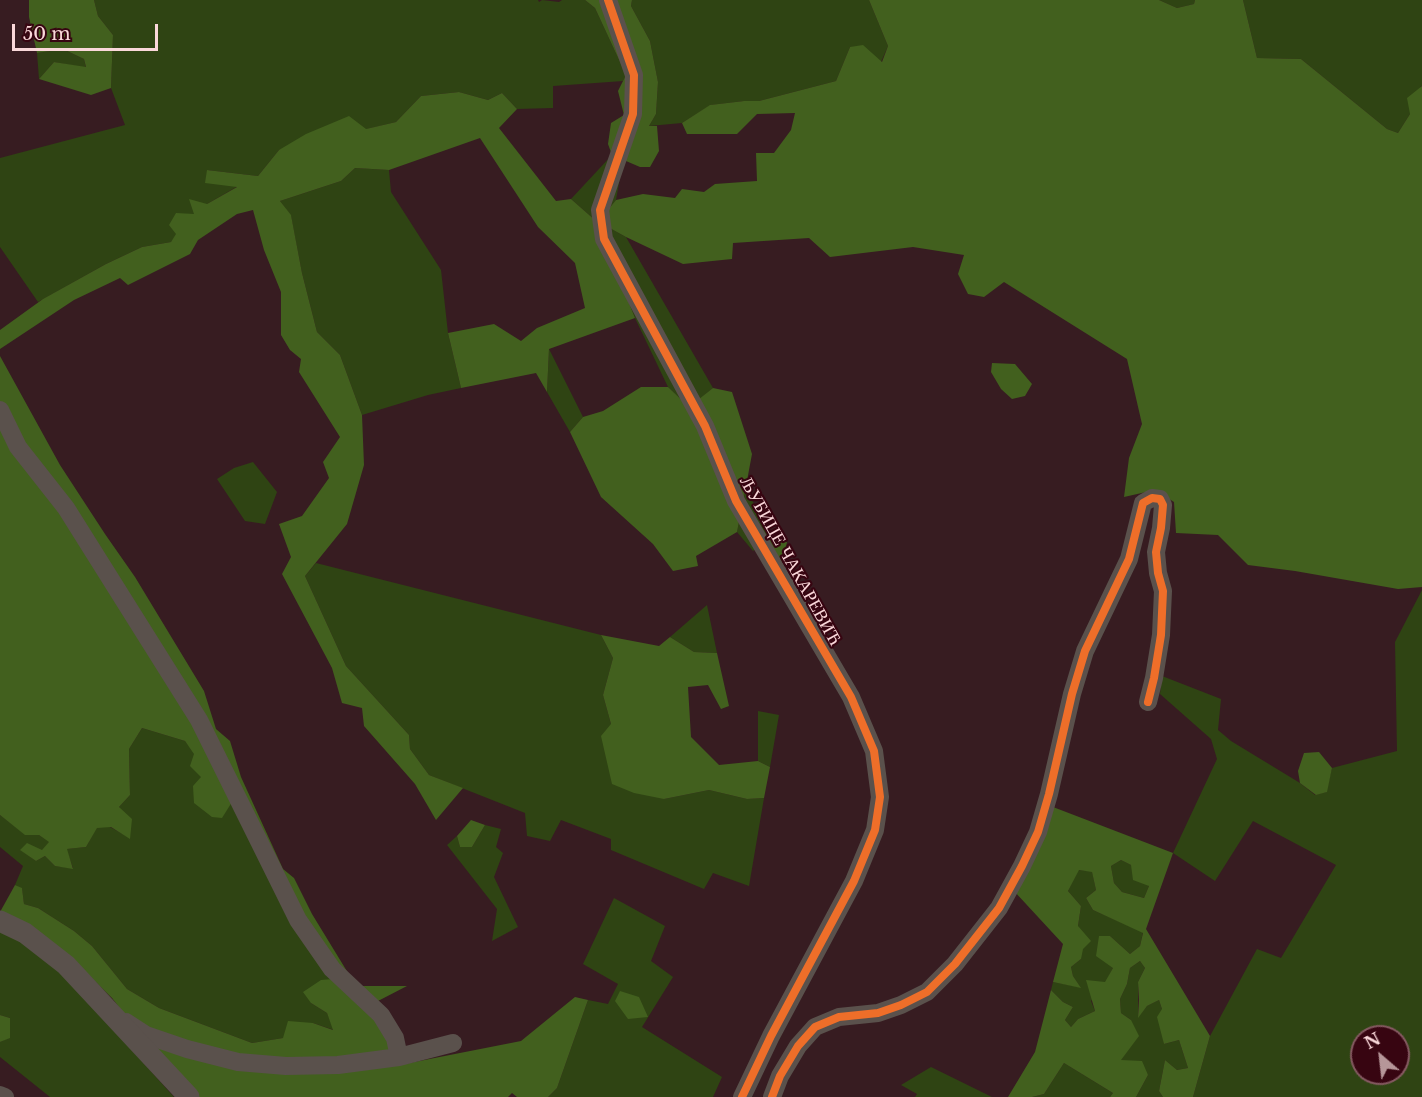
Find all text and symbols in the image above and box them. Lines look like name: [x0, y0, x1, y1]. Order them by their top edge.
scale bar: [15, 12, 160, 50]
text: 50 m: [23, 23, 71, 45]
street label: ЉУБИЦЕ ЧАКАРЕВИЋ: [734, 473, 846, 649]
north arrow: [1350, 1025, 1410, 1085]
text: N: [1361, 1029, 1384, 1053]

